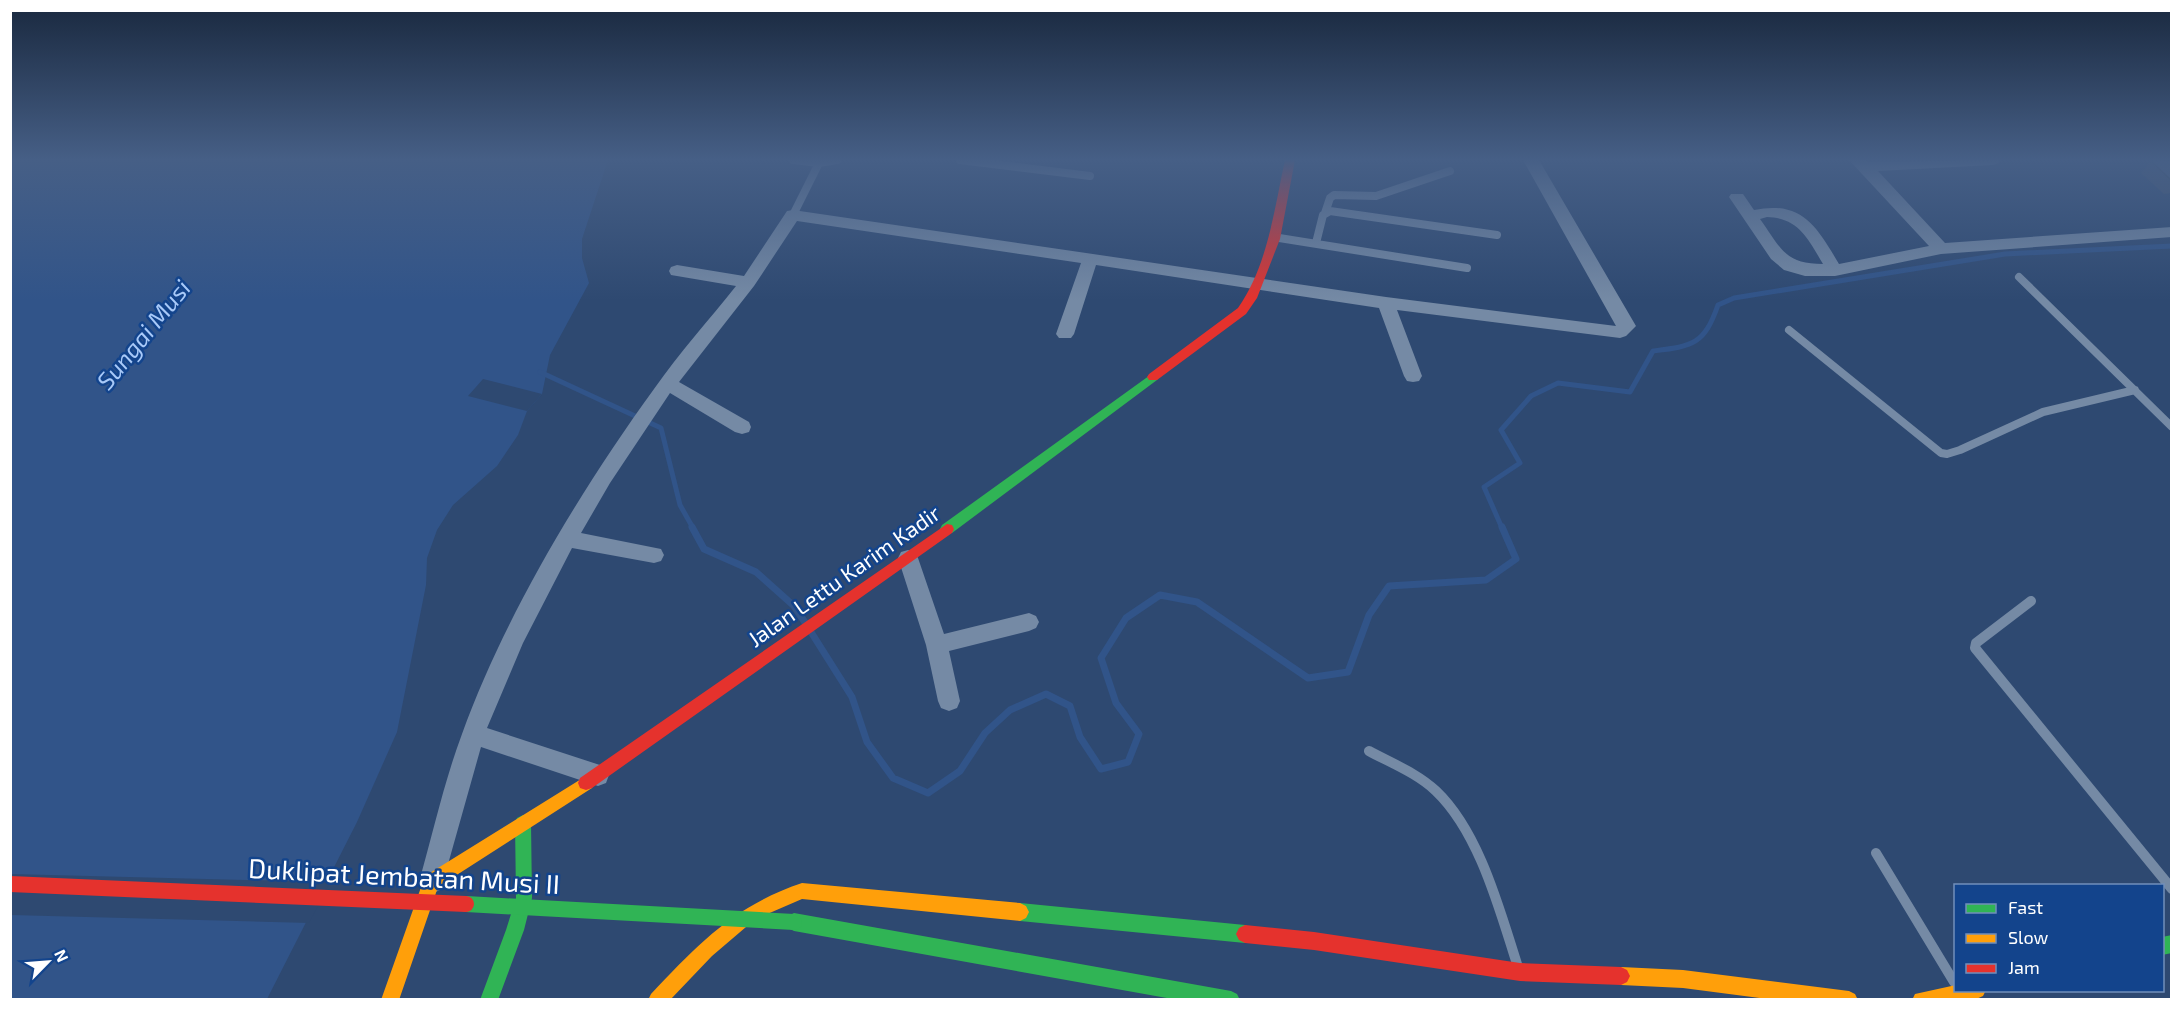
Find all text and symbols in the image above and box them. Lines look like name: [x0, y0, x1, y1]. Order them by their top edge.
water label: Sungai Musi: [90, 273, 196, 395]
street label: Jalan Lettu Karim Kadir: [742, 499, 945, 651]
street label: Duklipat Jembatan Musi II: [247, 851, 561, 900]
legend: [1954, 884, 2164, 992]
text: Fast: [2008, 896, 2043, 918]
text: Slow: [2008, 926, 2049, 948]
north arrow: [18, 932, 78, 992]
text: N: [51, 946, 73, 965]
text: Jam: [2008, 956, 2040, 978]

